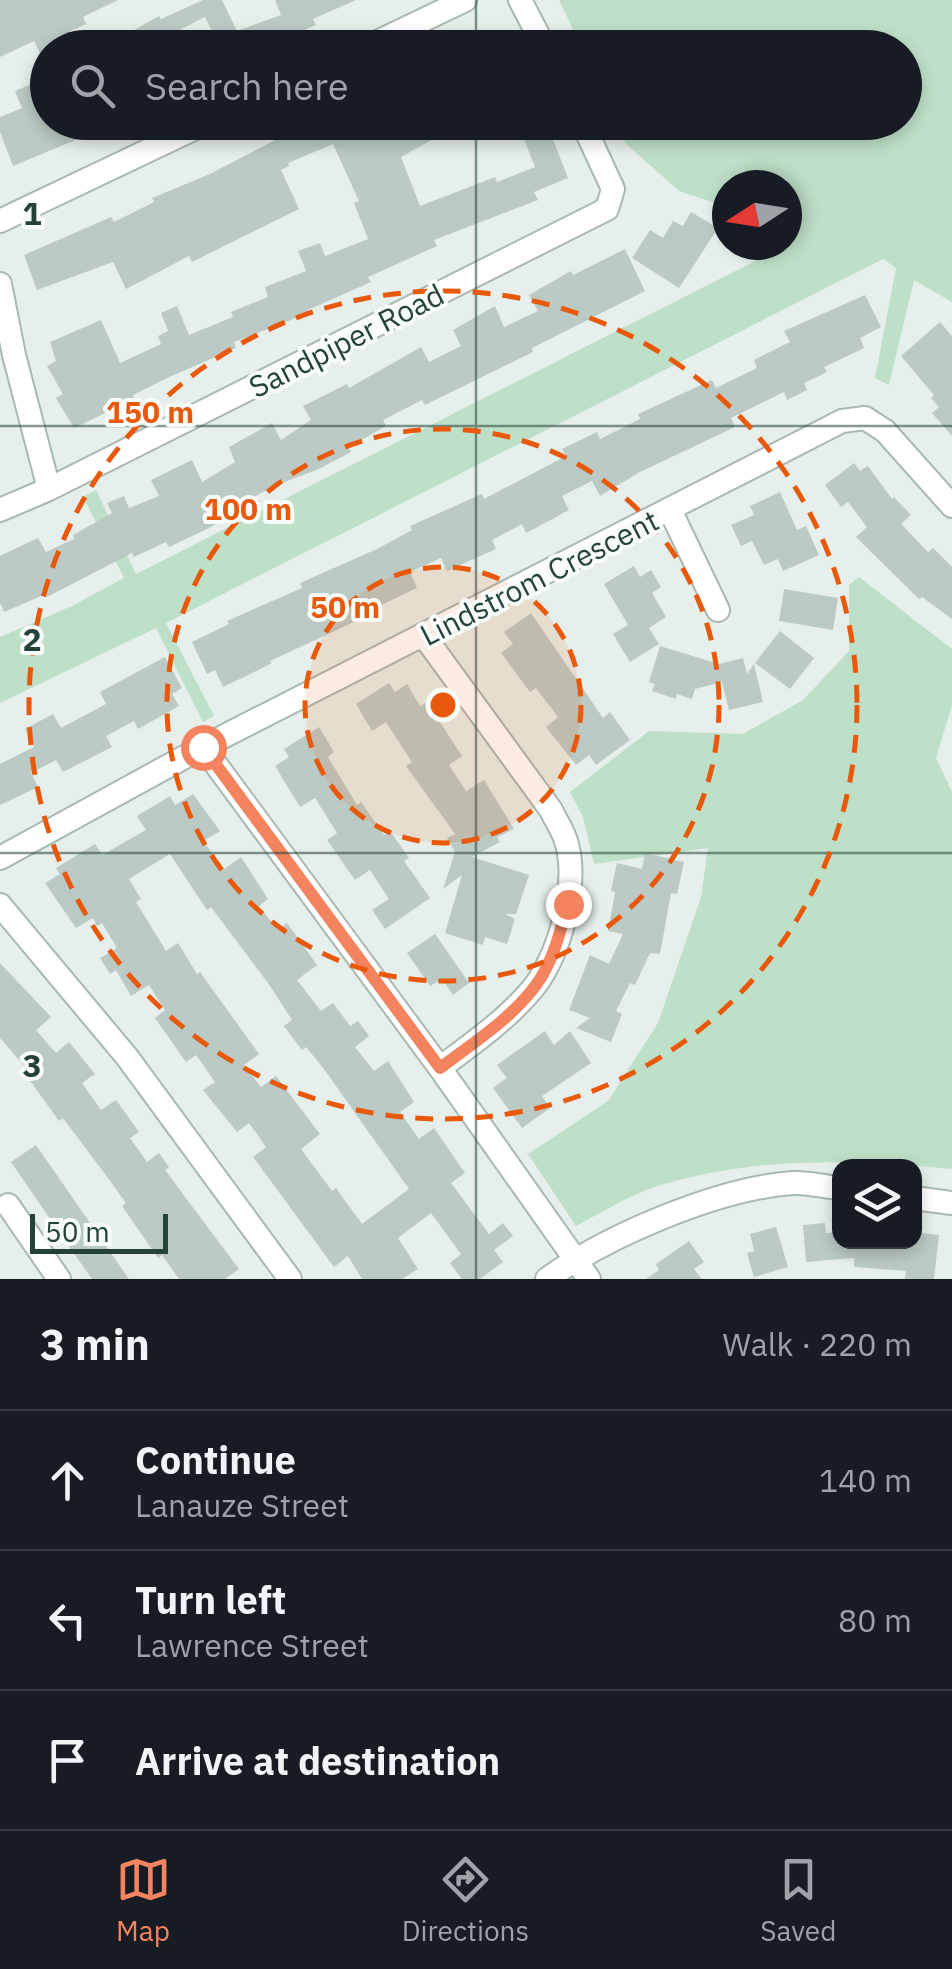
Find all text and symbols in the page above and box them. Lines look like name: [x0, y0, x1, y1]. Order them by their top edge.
search box: [30, 30, 922, 140]
icon: search: [65, 58, 120, 113]
text: Search here: [145, 61, 349, 110]
north arrow: [712, 170, 802, 260]
text: 1: [22, 192, 42, 234]
street label: Sandpiper Road: [242, 274, 450, 406]
text: 150 m: [106, 392, 194, 431]
text: 100 m: [204, 489, 292, 528]
street label: Lindstrom Crescent: [413, 500, 665, 654]
text: 50 m: [310, 587, 380, 626]
text: 2: [22, 618, 42, 660]
centre of rings: [425, 687, 461, 723]
route start: [181, 725, 227, 771]
route end: [546, 882, 592, 928]
text: 3: [22, 1044, 42, 1086]
map controls: [832, 1159, 922, 1249]
button: layers: [832, 1159, 922, 1249]
scale bar: [30, 1209, 168, 1254]
text: 50 m: [45, 1213, 110, 1250]
text: 3 min: [40, 1317, 150, 1372]
text: Walk · 220 m: [723, 1323, 912, 1365]
text: Continue: [135, 1435, 296, 1484]
icon: ahead: [40, 1453, 95, 1508]
text: 140 m: [819, 1459, 912, 1501]
text: Lanauze Street: [135, 1484, 349, 1526]
text: Turn left: [135, 1575, 286, 1624]
icon: left: [40, 1593, 95, 1648]
text: 80 m: [838, 1599, 912, 1641]
text: Lawrence Street: [135, 1624, 369, 1666]
icon: arrive: [40, 1733, 95, 1788]
text: Arrive at destination: [135, 1736, 500, 1785]
tab: Map: [116, 1852, 171, 1949]
tab: Directions: [402, 1852, 529, 1949]
tab: Saved: [760, 1852, 836, 1949]

